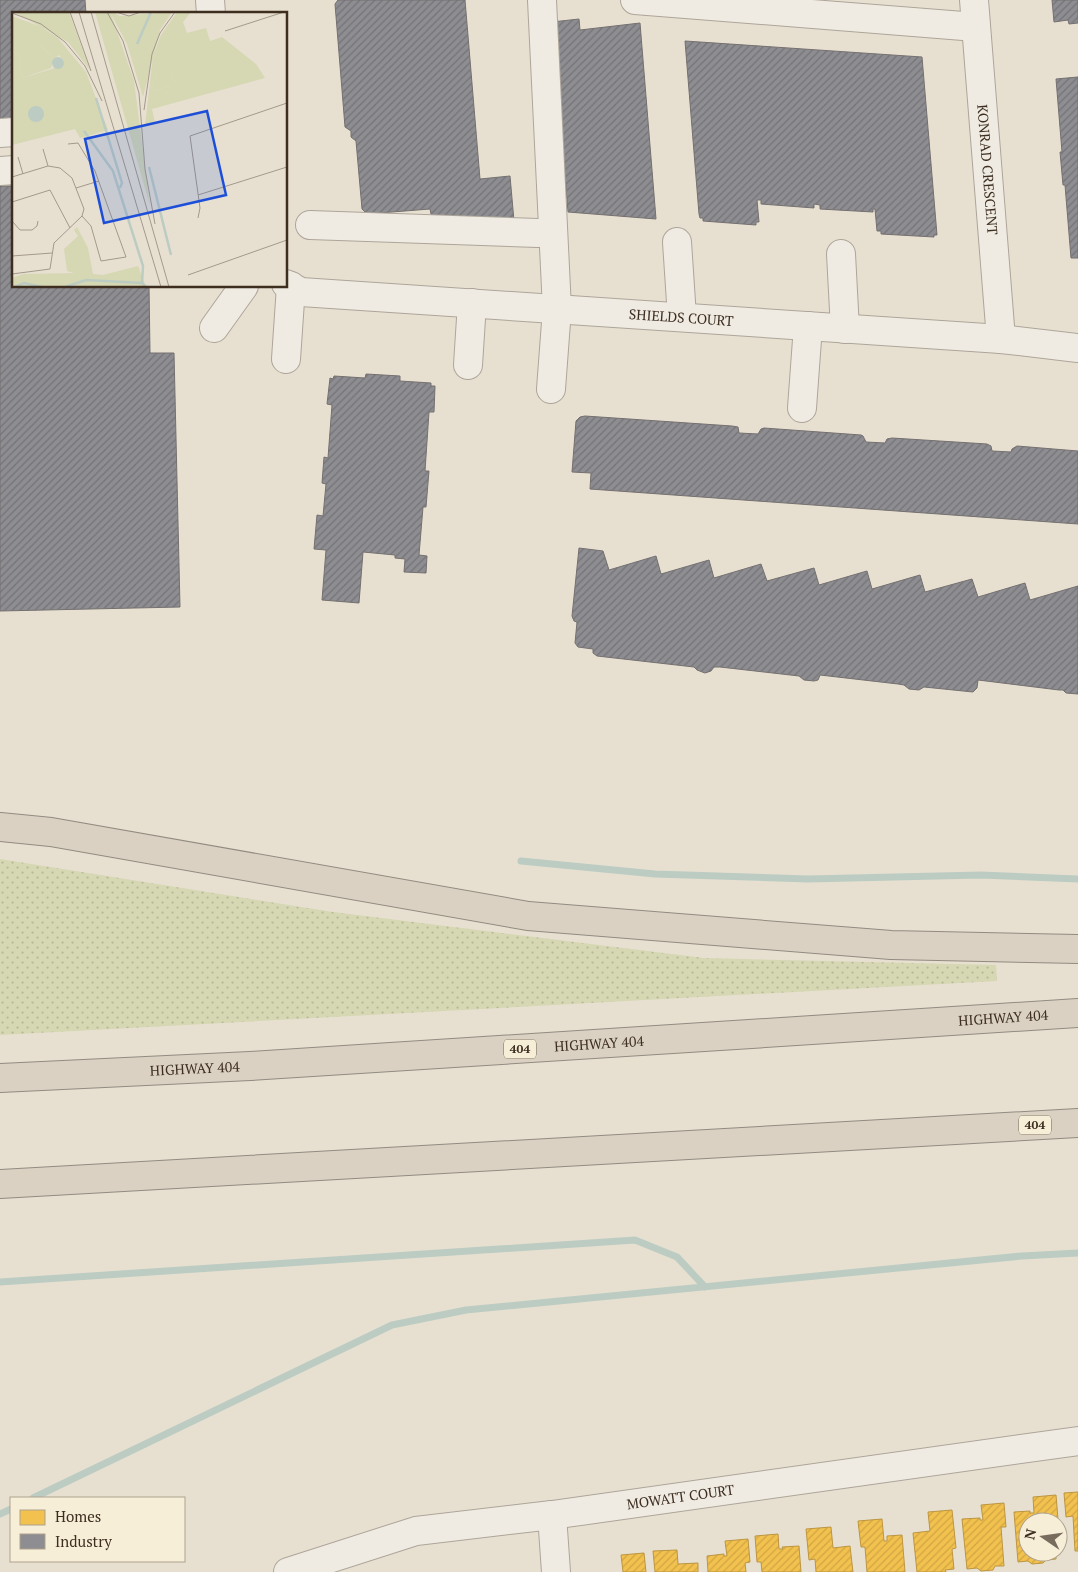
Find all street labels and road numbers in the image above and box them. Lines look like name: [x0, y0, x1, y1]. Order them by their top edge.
street label: KONRAD CRESCENT: [973, 103, 1003, 236]
street label: SHIELDS COURT: [628, 304, 734, 330]
street label: HIGHWAY 404: [958, 1005, 1049, 1030]
street label: HIGHWAY 404: [553, 1031, 645, 1056]
road number: 404: [504, 1040, 536, 1058]
street label: HIGHWAY 404: [149, 1056, 241, 1080]
road number: 404: [1019, 1116, 1051, 1134]
street label: MOWATT COURT: [625, 1479, 736, 1513]

